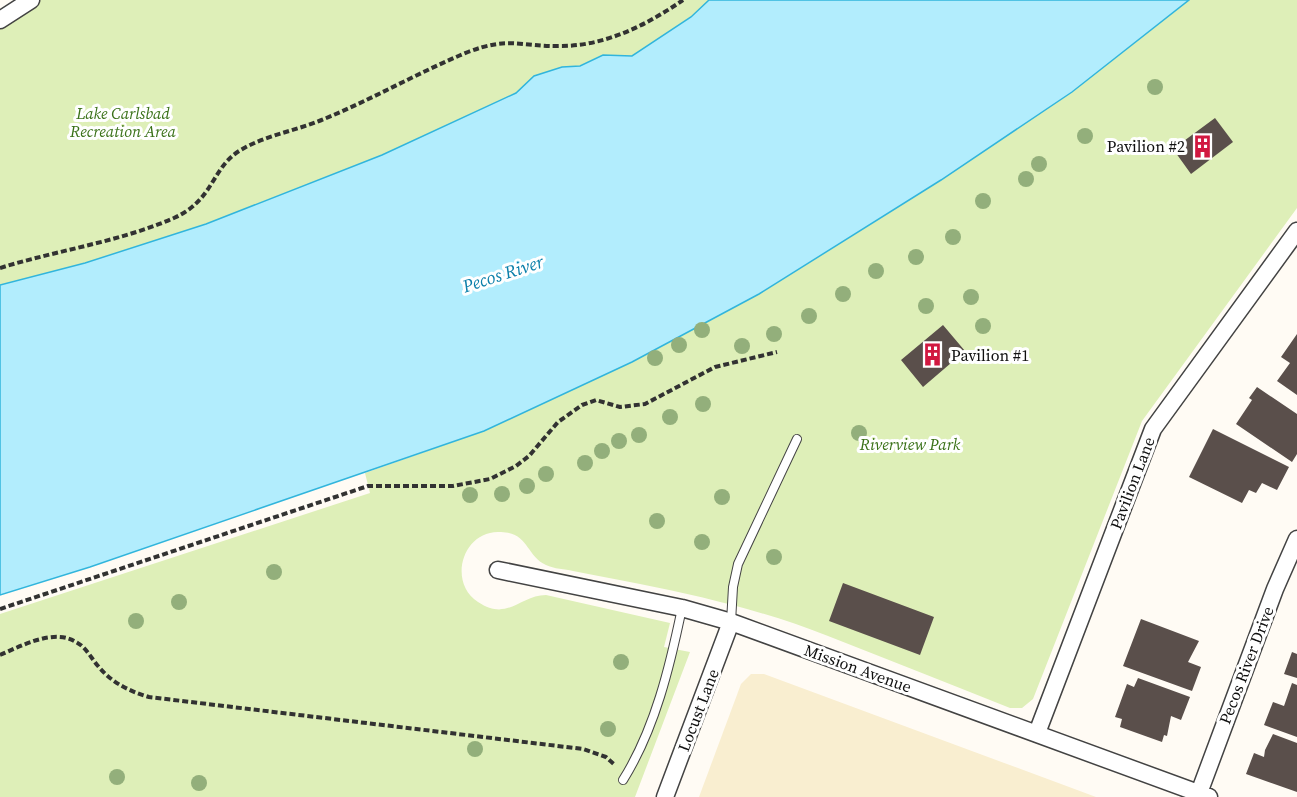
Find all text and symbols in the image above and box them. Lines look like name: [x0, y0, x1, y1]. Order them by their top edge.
park label: Lake Carlsbad Recreation Area: [69, 102, 177, 142]
building icon: Pavilion #2: [1190, 133, 1216, 159]
place label: Pavilion #2: [1107, 135, 1185, 157]
water label: Pecos River: [458, 248, 547, 299]
building icon: Pavilion #1: [920, 342, 946, 368]
place label: Pavilion #1: [951, 344, 1029, 366]
park label: Riverview Park: [859, 433, 961, 455]
street label: Pavilion Lane: [1104, 434, 1160, 532]
street label: Pecos River Drive: [1213, 603, 1279, 727]
street label: Mission Avenue: [801, 638, 915, 698]
street label: Locust Lane: [672, 666, 724, 754]

